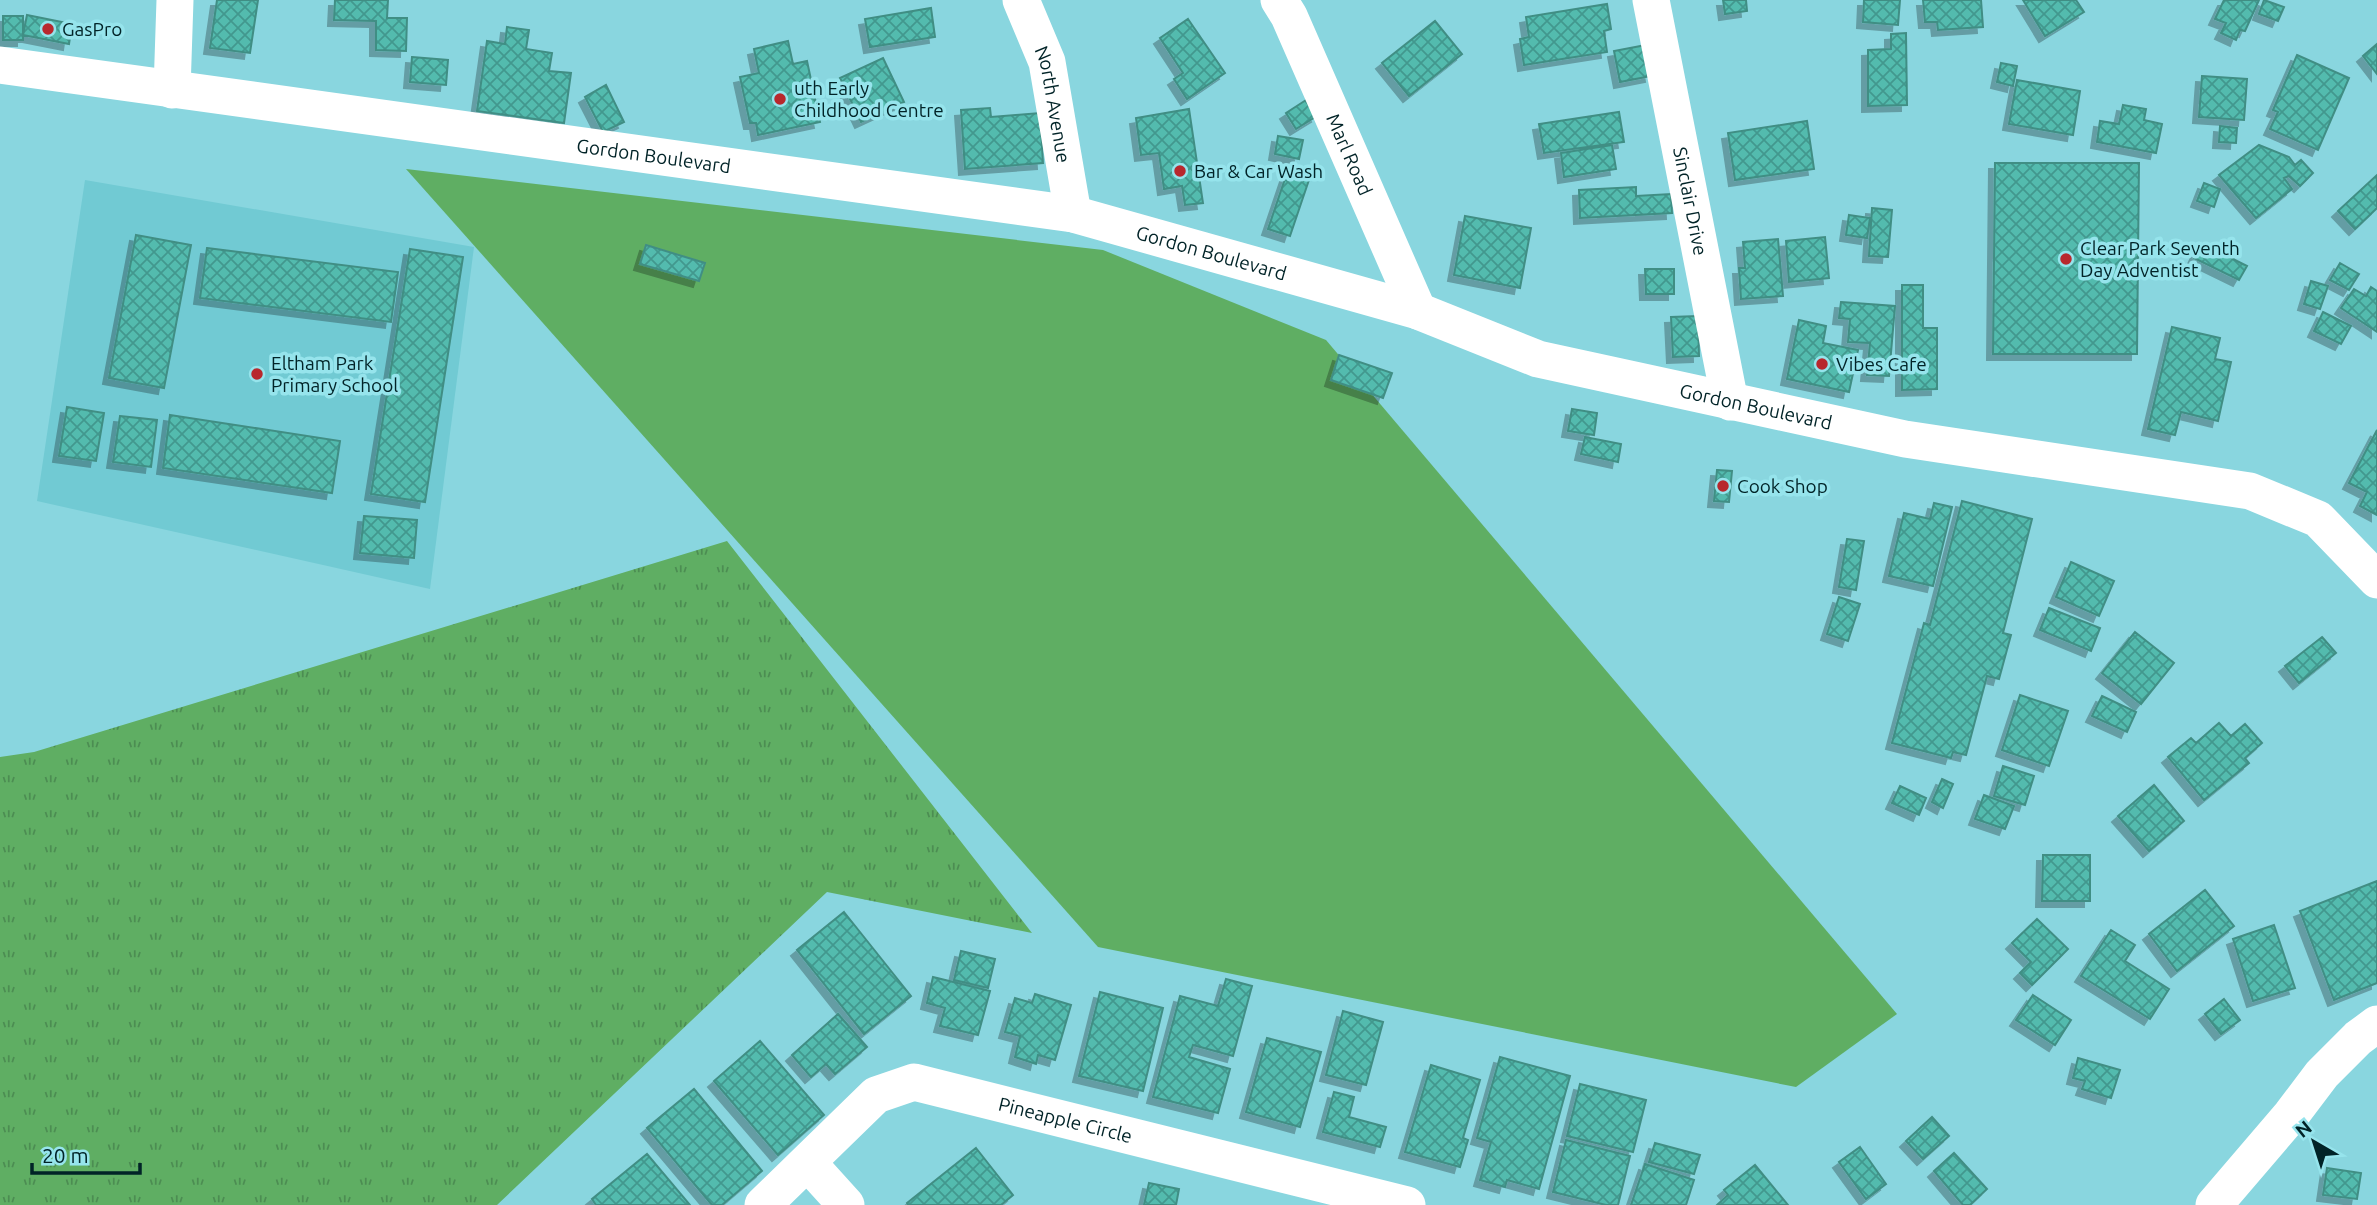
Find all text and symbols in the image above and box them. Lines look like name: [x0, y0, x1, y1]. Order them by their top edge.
place label: GasPro: [62, 18, 122, 40]
marker: GasPro: [40, 21, 56, 37]
street label: North Avenue: [1030, 42, 1075, 164]
place label: uth Early Childhood Centre: [794, 77, 944, 121]
marker: uth Early Childhood Centre: [772, 91, 788, 107]
street label: Marl Road: [1322, 110, 1377, 199]
street label: Gordon Boulevard: [575, 134, 732, 177]
street label: Sinclair Drive: [1669, 145, 1712, 257]
place label: Bar & Car Wash: [1194, 160, 1323, 182]
marker: Bar & Car Wash: [1172, 163, 1188, 179]
street label: Gordon Boulevard: [1134, 221, 1289, 285]
place label: Clear Park Seventh Day Adventist: [2080, 237, 2240, 281]
marker: Clear Park Seventh Day Adventist: [2058, 251, 2074, 267]
place label: Eltham Park Primary School: [271, 352, 398, 396]
place label: Vibes Cafe: [1836, 353, 1927, 375]
marker: Vibes Cafe: [1814, 356, 1830, 372]
marker: Eltham Park Primary School: [249, 366, 265, 382]
street label: Gordon Boulevard: [1678, 379, 1834, 434]
place label: Cook Shop: [1737, 475, 1828, 497]
marker: Cook Shop: [1715, 478, 1731, 494]
street label: Pineapple Circle: [996, 1093, 1135, 1147]
north arrow: [2279, 1107, 2349, 1177]
text: N: [2291, 1116, 2316, 1142]
scale bar: [32, 1132, 140, 1176]
text: 20 m: [42, 1143, 89, 1167]

